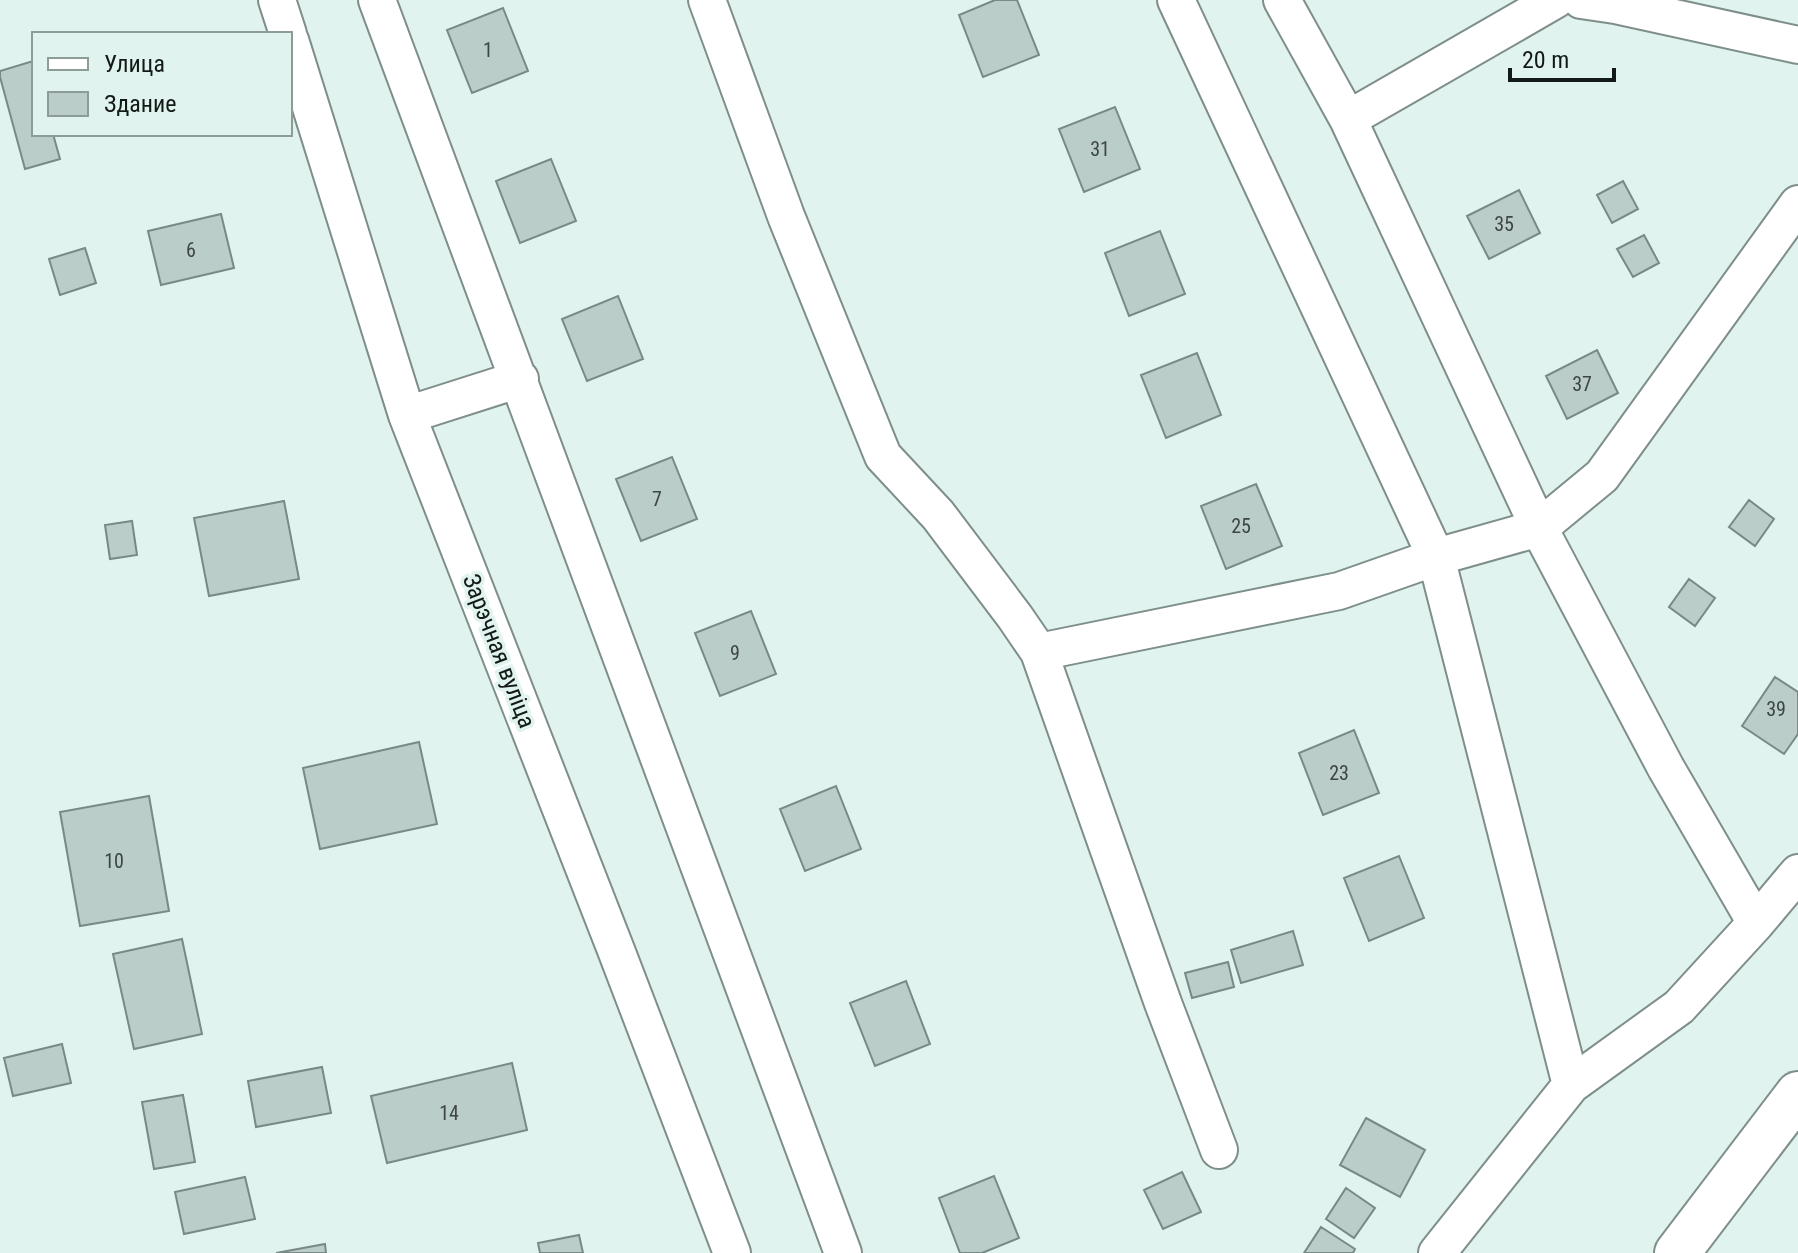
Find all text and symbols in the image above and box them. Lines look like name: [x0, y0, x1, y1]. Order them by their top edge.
legend: [32, 32, 292, 136]
scale bar: [1510, 32, 1614, 82]
house number: 1: [483, 38, 493, 62]
text: 20 m: [1522, 46, 1569, 74]
text: Улица: [104, 50, 165, 78]
text: Здание: [104, 90, 176, 118]
house number: 31: [1090, 137, 1110, 161]
house number: 35: [1494, 212, 1514, 236]
house number: 6: [186, 238, 196, 262]
house number: 37: [1572, 372, 1592, 396]
house number: 7: [652, 487, 662, 511]
house number: 25: [1231, 514, 1251, 538]
street label: Зарэчная вуліца: [457, 570, 541, 732]
house number: 9: [730, 641, 740, 665]
house number: 39: [1766, 697, 1786, 721]
house number: 23: [1329, 761, 1349, 785]
house number: 10: [104, 849, 124, 873]
house number: 14: [439, 1101, 459, 1125]

